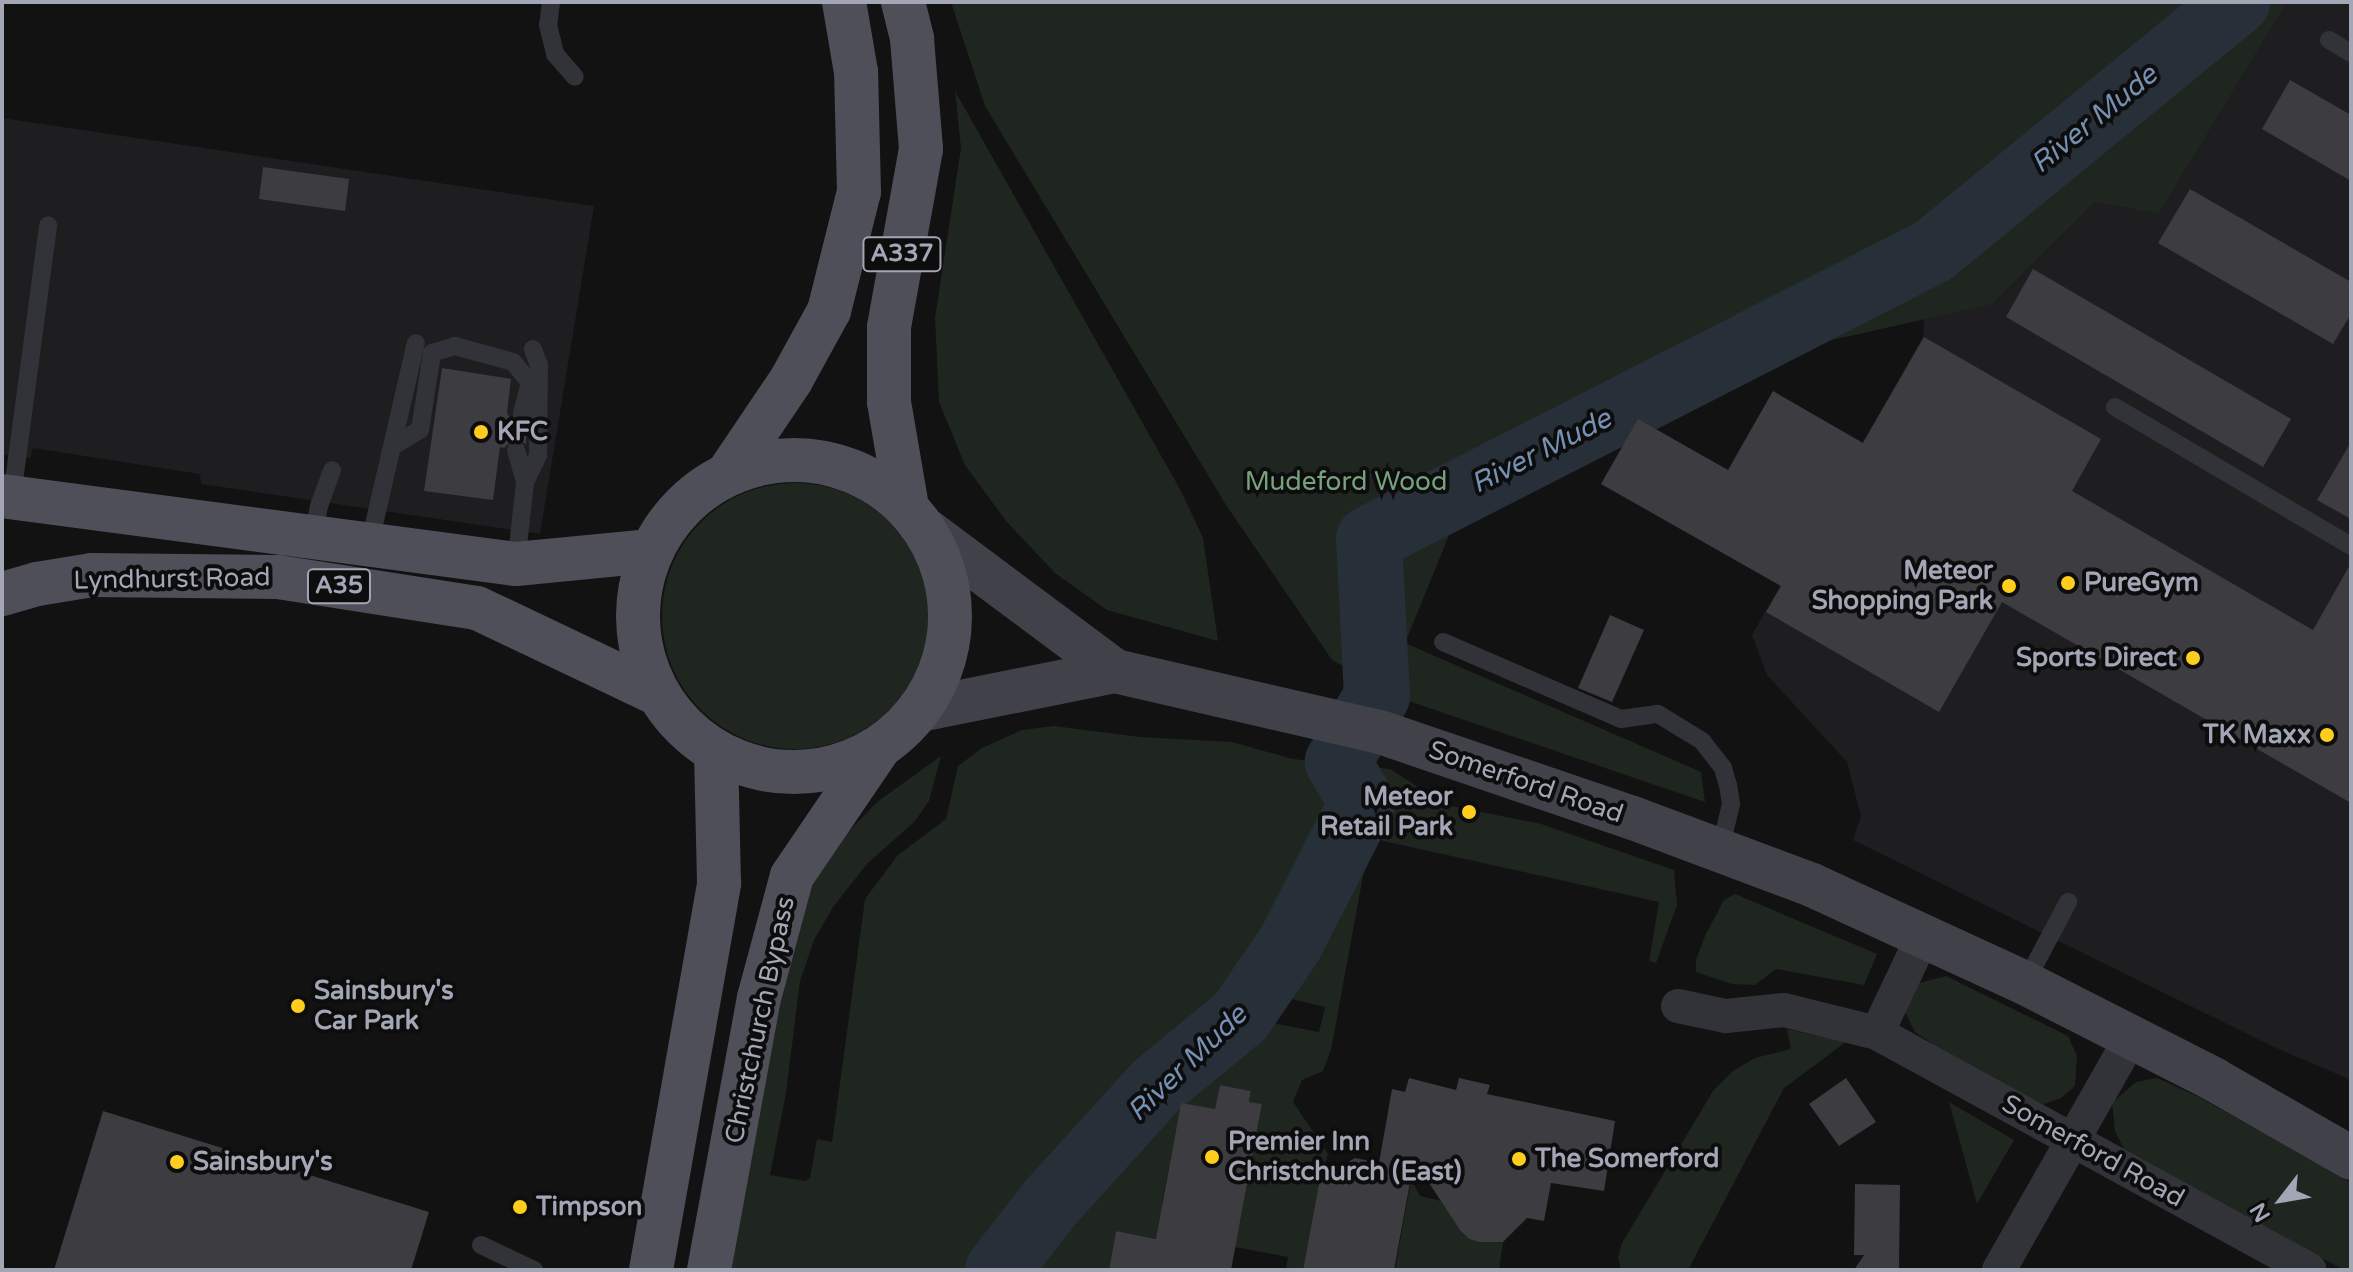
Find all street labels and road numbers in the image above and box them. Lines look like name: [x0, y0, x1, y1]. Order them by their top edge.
road number: A337: [862, 234, 942, 274]
street label: Lyndhurst Road: [73, 562, 271, 596]
road number: A35: [305, 566, 373, 606]
street label: Somerford Road: [1425, 734, 1627, 830]
street label: Christchurch Bypass: [719, 894, 801, 1146]
street label: Somerford Road: [1996, 1088, 2190, 1214]

